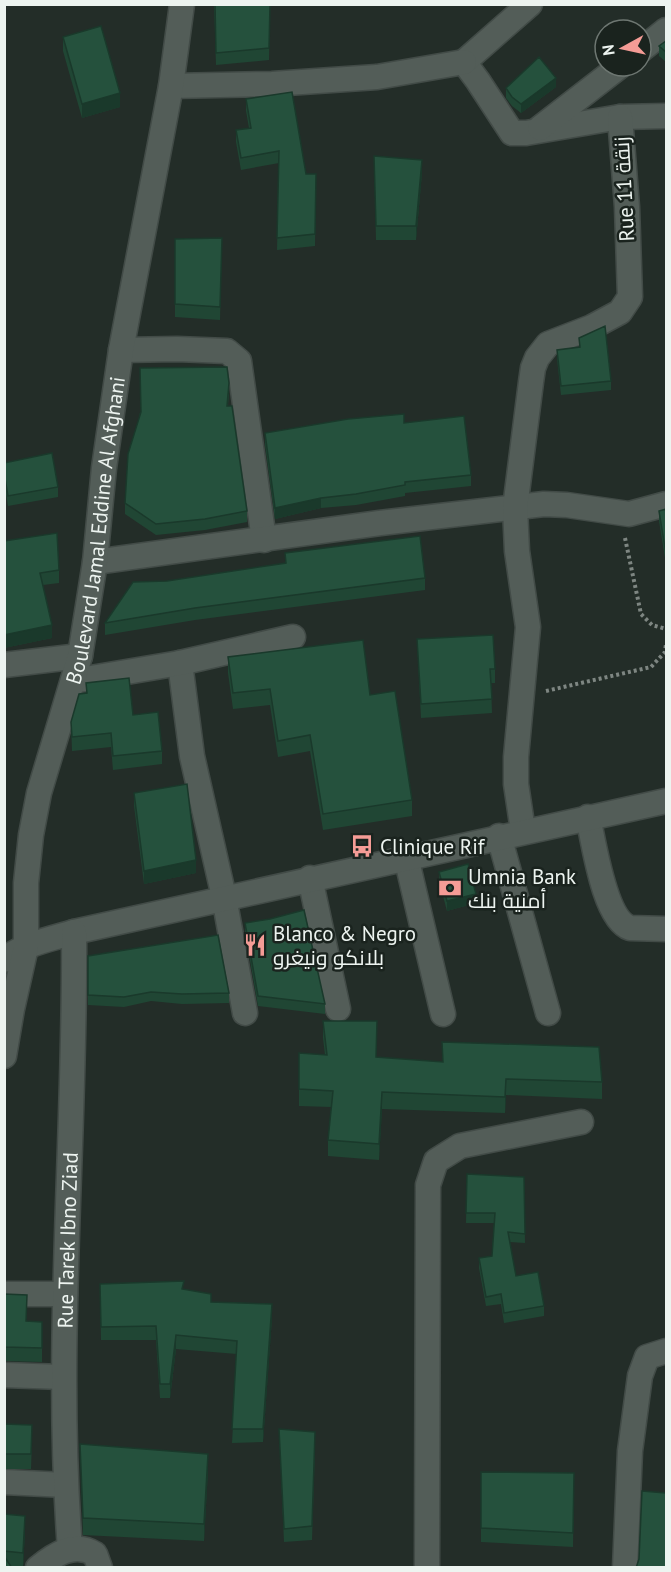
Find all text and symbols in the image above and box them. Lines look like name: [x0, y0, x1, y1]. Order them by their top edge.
north arrow: [593, 18, 653, 78]
text: N: [598, 43, 619, 57]
street label: Rue 11 زنقة: [608, 136, 640, 242]
street label: Boulevard Jamal Eddine Al Afghani: [59, 375, 131, 687]
bus stop icon: Clinique Rif: [349, 833, 375, 859]
place label: Clinique Rif: [380, 833, 486, 860]
place label: Umnia Bank أمنية بنك: [468, 863, 576, 914]
bank icon: Umnia Bank أمنية بنك: [437, 875, 463, 901]
place label: Blanco & Negro بلانكو ونيغرو: [273, 920, 416, 971]
restaurant icon: Blanco & Negro بلانكو ونيغرو: [242, 932, 268, 958]
street label: Rue Tarek Ibno Ziad: [51, 1152, 83, 1328]

